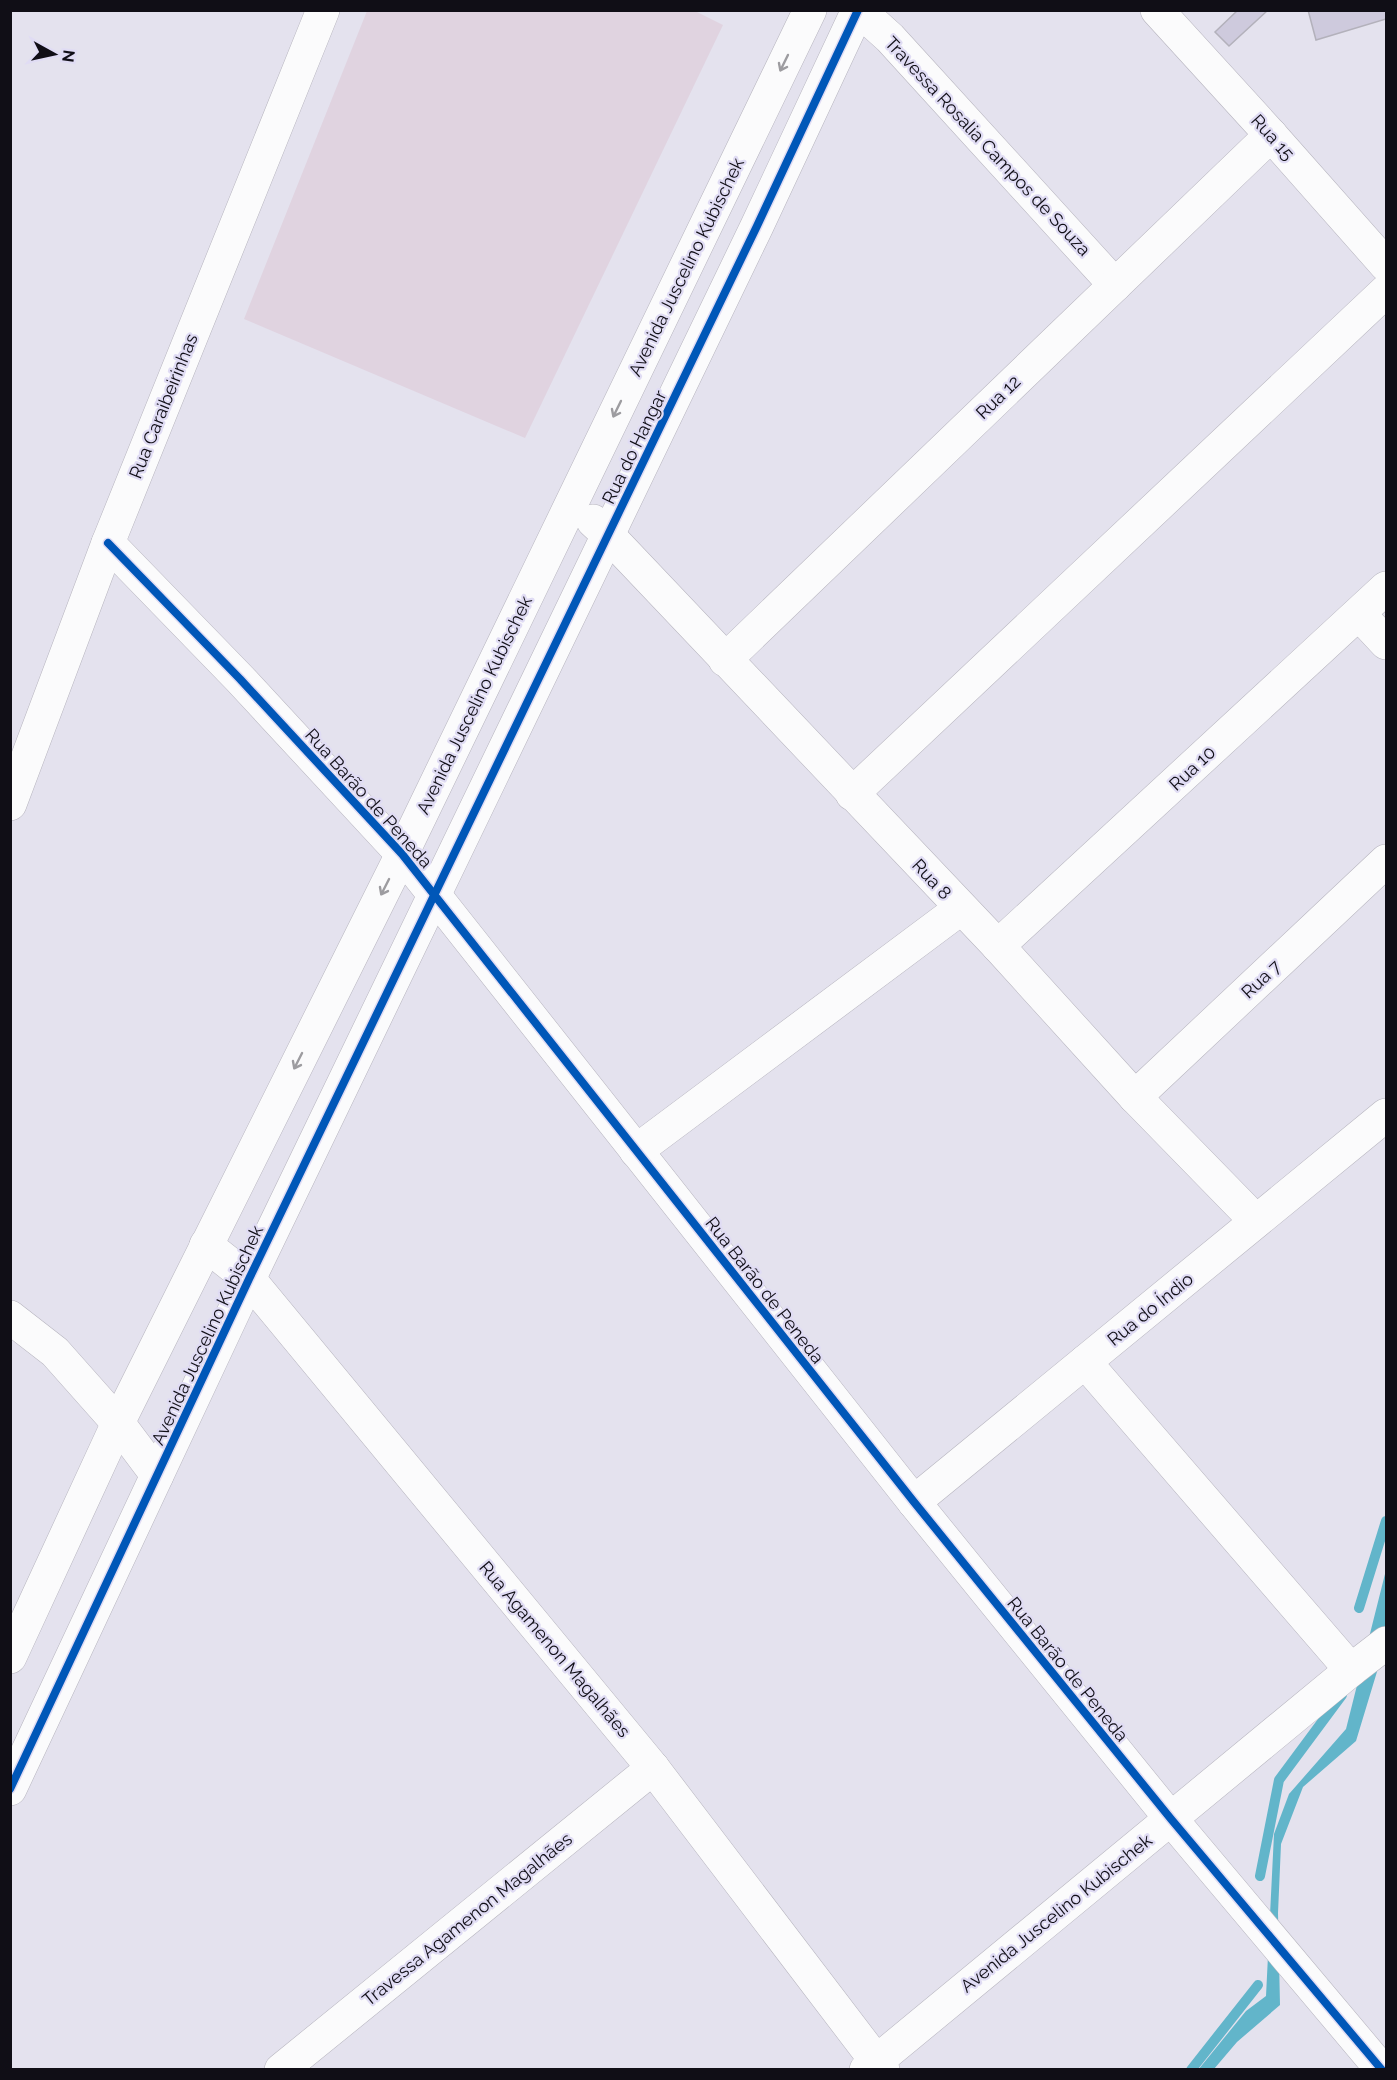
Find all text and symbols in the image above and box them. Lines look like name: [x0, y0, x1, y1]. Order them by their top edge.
north arrow: [24, 24, 84, 84]
street label: Travessa Rosalia Campos de Souza: [881, 32, 1095, 260]
text: N: [58, 49, 79, 63]
one-way arrow: [778, 54, 790, 72]
street label: Rua 15: [1247, 110, 1299, 164]
street label: Avenida Juscelino Kubischek: [624, 154, 748, 379]
street label: Rua Caraibeirinhas: [124, 330, 202, 481]
street label: Rua 12: [971, 371, 1025, 423]
street label: Rua do Hangar: [597, 386, 671, 507]
one-way arrow: [611, 399, 622, 417]
street label: Avenida Juscelino Kubischek: [412, 592, 536, 817]
street label: Rua Barão de Peneda: [301, 724, 437, 872]
street label: Rua 10: [1165, 741, 1219, 795]
street label: Rua 8: [908, 855, 956, 903]
one-way arrow: [379, 877, 391, 895]
street label: Rua 7: [1237, 955, 1285, 1002]
one-way arrow: [292, 1052, 304, 1070]
street label: Rua Barão de Peneda: [701, 1213, 829, 1367]
street label: Avenida Juscelino Kubischek: [147, 1221, 267, 1448]
street label: Rua do Índio: [1102, 1267, 1197, 1350]
street label: Rua Agamenon Magalhães: [475, 1557, 635, 1742]
street label: Rua Barão de Peneda: [1003, 1592, 1133, 1746]
street label: Travessa Agamenon Magalhães: [358, 1828, 576, 2010]
street label: Avenida Juscelino Kubischek: [956, 1829, 1156, 1997]

